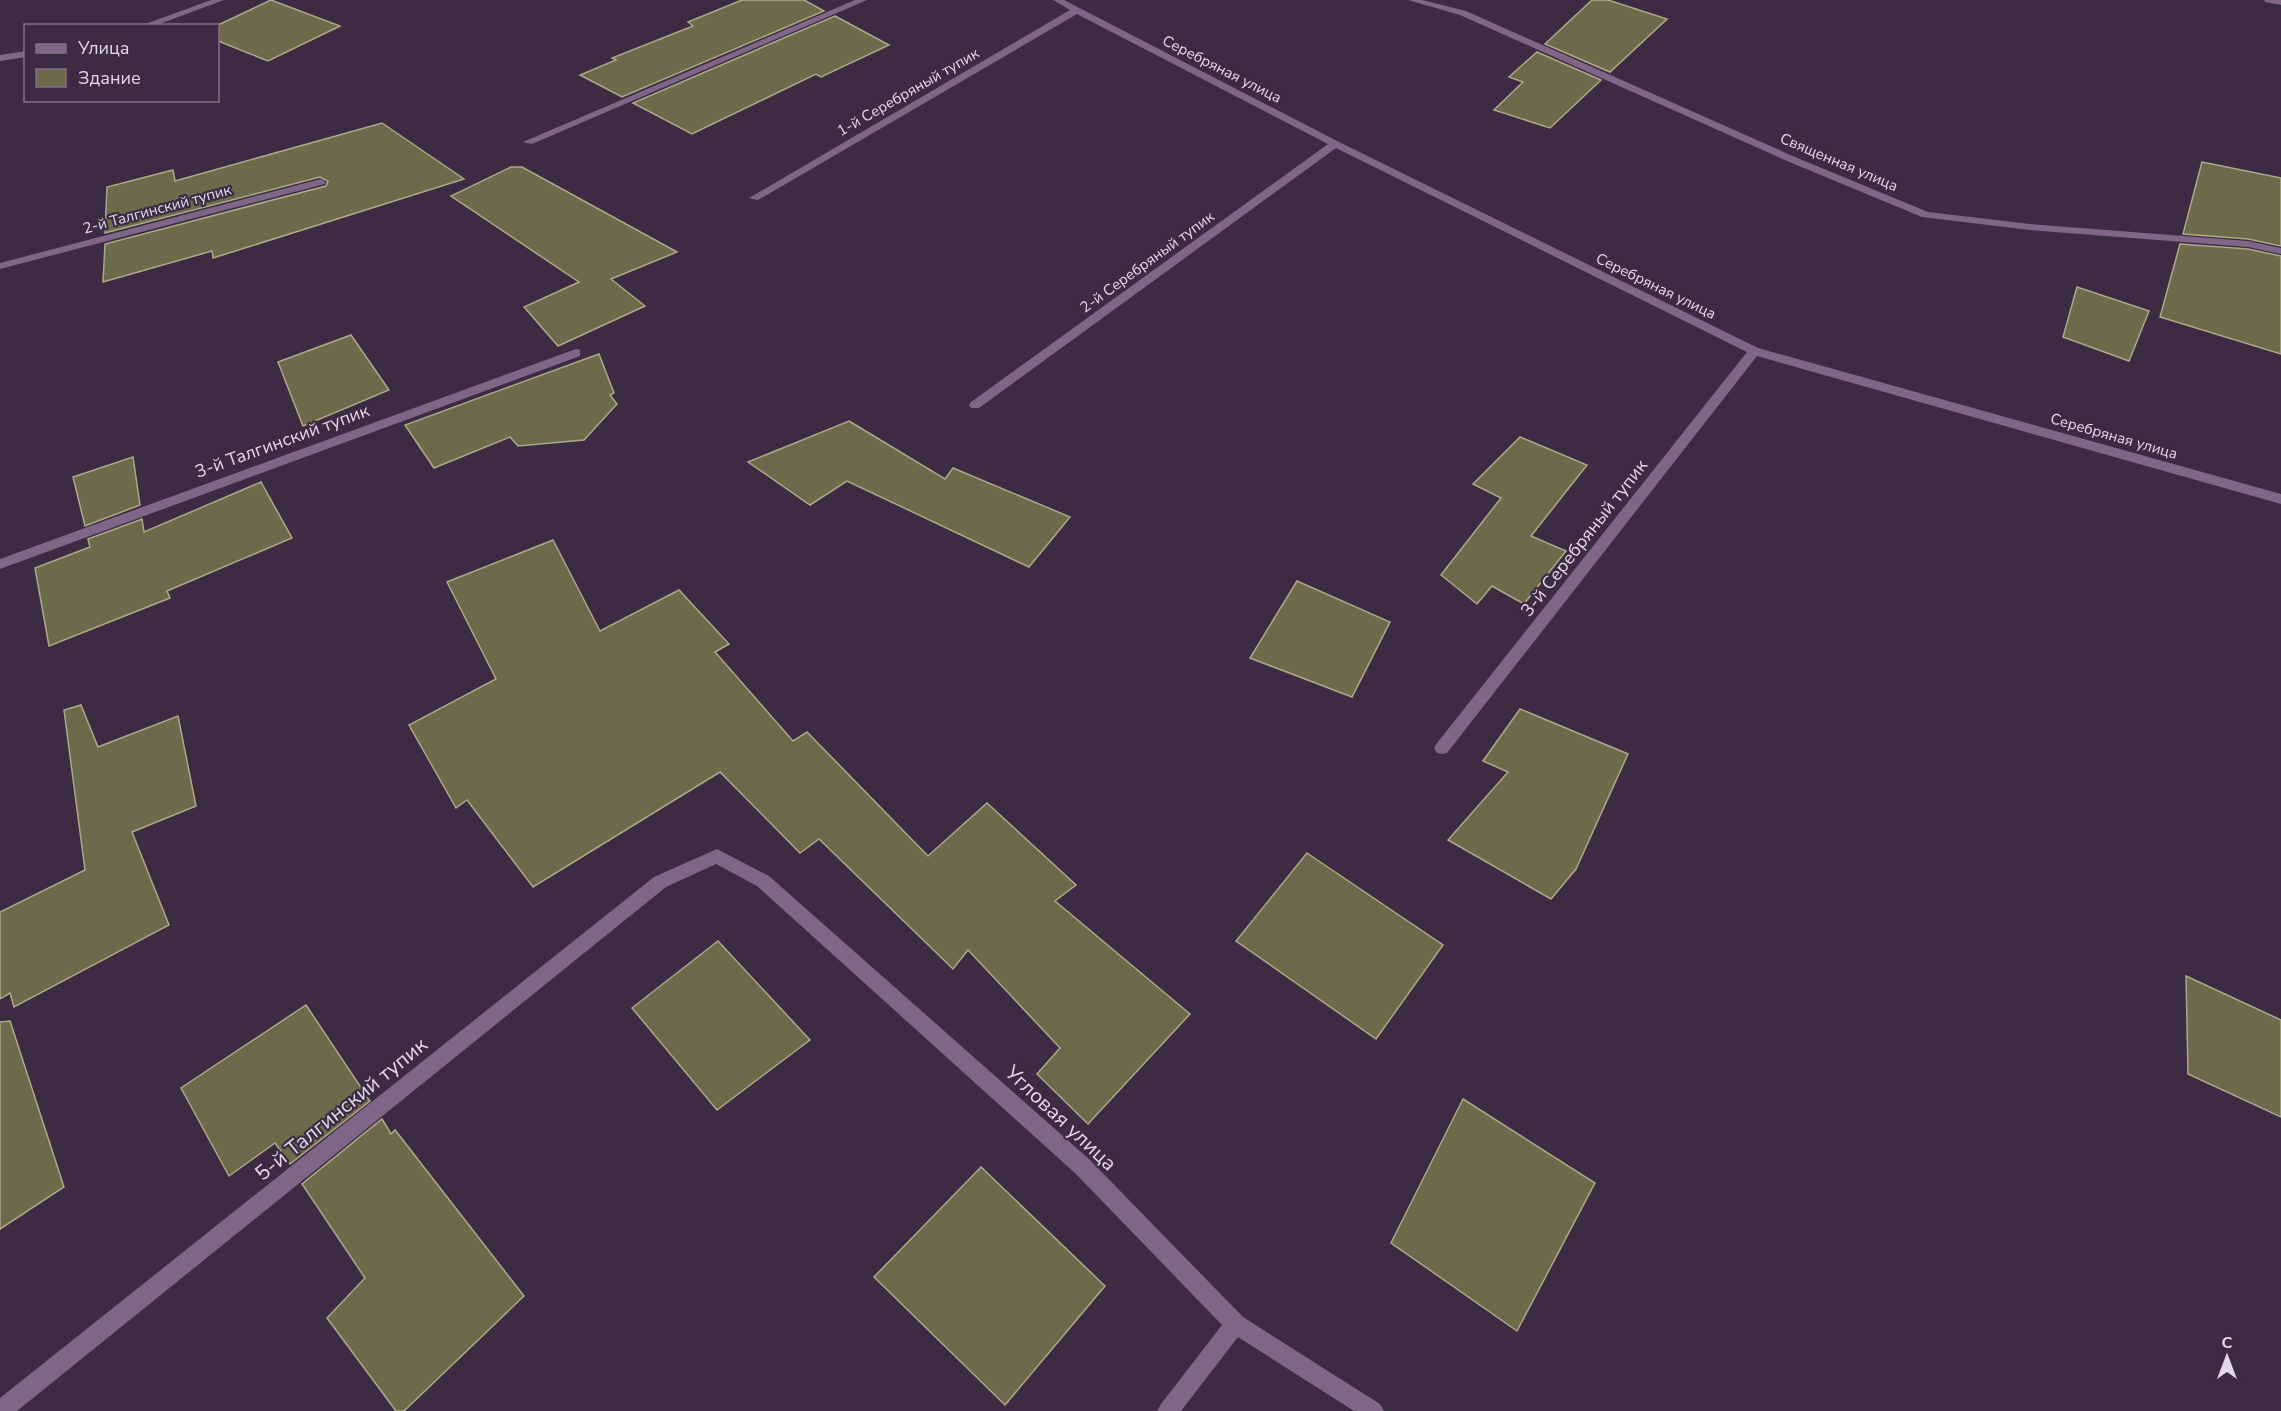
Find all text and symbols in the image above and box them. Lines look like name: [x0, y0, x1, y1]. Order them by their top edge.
legend: [24, 24, 219, 102]
street label: Серебряная улица: [1159, 30, 1285, 108]
text: Улица: [77, 36, 129, 60]
street label: 1-й Серебряный тупик: [833, 43, 983, 141]
text: Здание: [78, 66, 141, 90]
street label: Священная улица: [1777, 128, 1901, 196]
street label: 2-й Талгинский тупик: [81, 180, 234, 238]
street label: 2-й Серебряный тупик: [1076, 207, 1218, 317]
street label: Серебряная улица: [1593, 248, 1719, 324]
street label: 3-й Талгинский тупик: [192, 398, 373, 484]
street label: Серебряная улица: [2048, 408, 2180, 464]
street label: 3-й Серебряный тупик: [1515, 454, 1653, 621]
street label: 5-й Талгинский тупик: [249, 1030, 434, 1187]
street label: Угловая улица: [998, 1058, 1123, 1177]
north arrow: [2197, 1327, 2257, 1387]
text: С: [2222, 1332, 2233, 1354]

